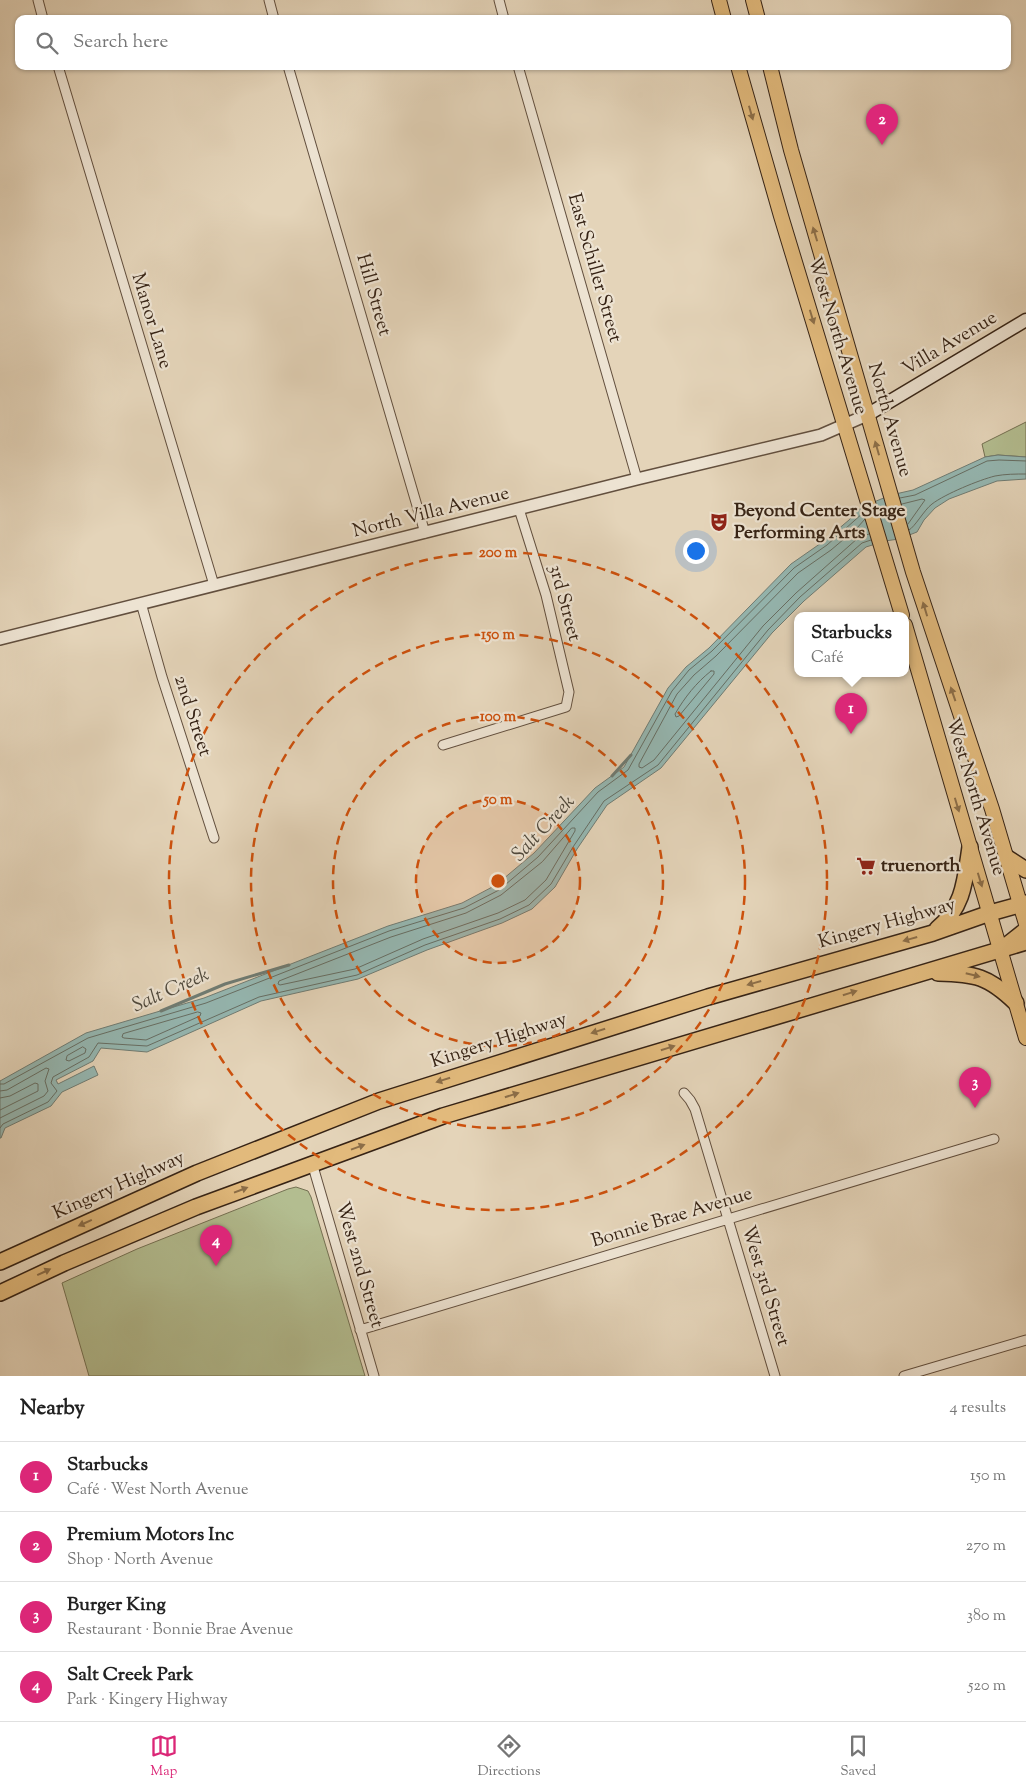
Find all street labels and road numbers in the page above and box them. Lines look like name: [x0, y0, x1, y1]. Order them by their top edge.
street label: East Schiller Street: [560, 190, 628, 346]
street label: Hill Street: [348, 251, 398, 340]
street label: West North Avenue: [800, 254, 874, 418]
street label: Manor Lane: [124, 270, 178, 372]
street label: Villa Avenue: [897, 305, 1003, 383]
street label: North Avenue: [860, 360, 918, 480]
street label: North Villa Avenue: [350, 480, 512, 546]
street label: 3rd Street: [541, 562, 587, 645]
street label: 2nd Street: [166, 672, 218, 760]
street label: West North Avenue: [938, 715, 1012, 879]
street label: Kingery Highway: [815, 891, 959, 956]
street label: Kingery Highway: [427, 1006, 571, 1076]
street label: Kingery Highway: [49, 1145, 190, 1227]
street label: Bonnie Brae Avenue: [588, 1181, 756, 1255]
street label: West 2nd Street: [328, 1199, 390, 1332]
street label: West 3rd Street: [734, 1222, 796, 1350]

